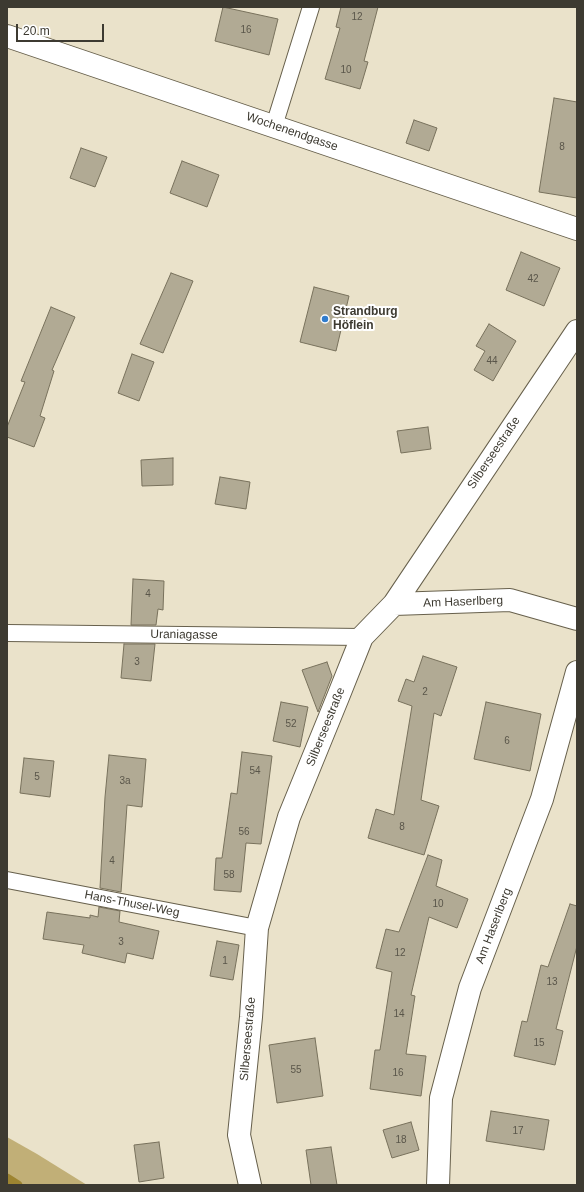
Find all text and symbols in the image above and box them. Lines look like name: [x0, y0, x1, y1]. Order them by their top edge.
house number: 12: [351, 11, 363, 23]
scale bar: [18, 16, 106, 42]
text: 20 m: [23, 24, 50, 38]
house number: 16: [240, 24, 252, 36]
house number: 10: [340, 64, 352, 76]
street label: Wochenendgasse: [244, 110, 340, 154]
house number: 8: [559, 141, 565, 153]
house number: 42: [527, 273, 539, 285]
place label: Strandburg Höflein: [333, 305, 398, 333]
marker: Strandburg Höflein: [320, 314, 330, 324]
house number: 44: [486, 355, 498, 367]
street label: Silberseestraße: [465, 414, 523, 492]
house number: 4: [145, 588, 151, 600]
street label: Am Haserlberg: [423, 593, 503, 611]
street label: Uraniagasse: [150, 627, 218, 643]
house number: 3: [134, 656, 140, 668]
street label: Silberseestraße: [304, 685, 348, 769]
house number: 2: [422, 686, 428, 698]
house number: 52: [285, 718, 297, 730]
house number: 6: [504, 735, 510, 747]
house number: 54: [249, 765, 261, 777]
house number: 5: [34, 771, 40, 783]
house number: 3a: [119, 775, 131, 787]
house number: 8: [399, 821, 405, 833]
house number: 56: [238, 826, 250, 838]
house number: 4: [109, 855, 115, 867]
house number: 58: [223, 869, 235, 881]
street label: Am Haserlberg: [473, 886, 515, 966]
street label: Hans-Thusel-Weg: [83, 888, 181, 920]
house number: 10: [432, 898, 444, 910]
house number: 3: [118, 936, 124, 948]
house number: 12: [394, 947, 406, 959]
house number: 1: [222, 955, 228, 967]
house number: 13: [546, 976, 558, 988]
street label: Silberseestraße: [237, 997, 259, 1081]
house number: 14: [393, 1008, 405, 1020]
house number: 15: [533, 1037, 545, 1049]
house number: 55: [290, 1064, 302, 1076]
house number: 16: [392, 1067, 404, 1079]
house number: 17: [512, 1125, 524, 1137]
house number: 18: [395, 1134, 407, 1146]

